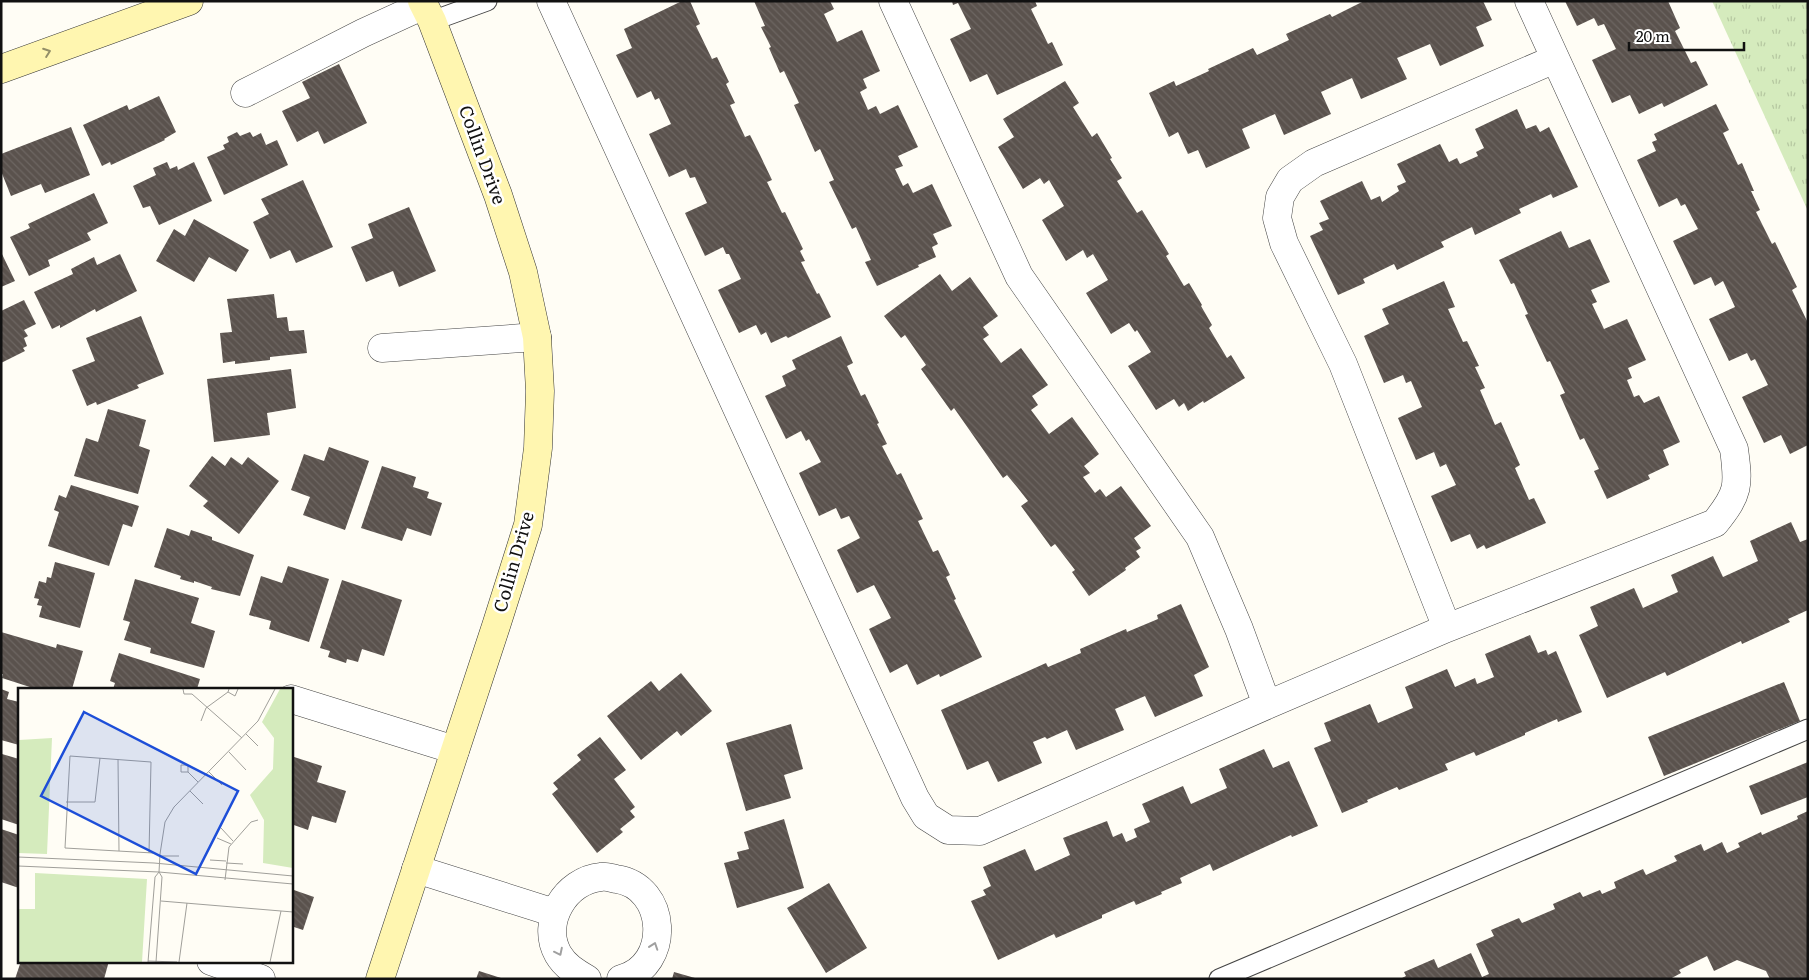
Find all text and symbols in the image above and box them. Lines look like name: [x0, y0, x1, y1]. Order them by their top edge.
scale bar: [1629, 20, 1744, 52]
text: 20 m: [1636, 24, 1670, 47]
one-way arrow: [42, 48, 51, 58]
street label: Collin Drive: [453, 101, 514, 208]
street label: Collin Drive: [485, 508, 540, 615]
inset map: [18, 688, 292, 962]
one-way arrow: [648, 942, 658, 951]
one-way arrow: [553, 946, 563, 955]

